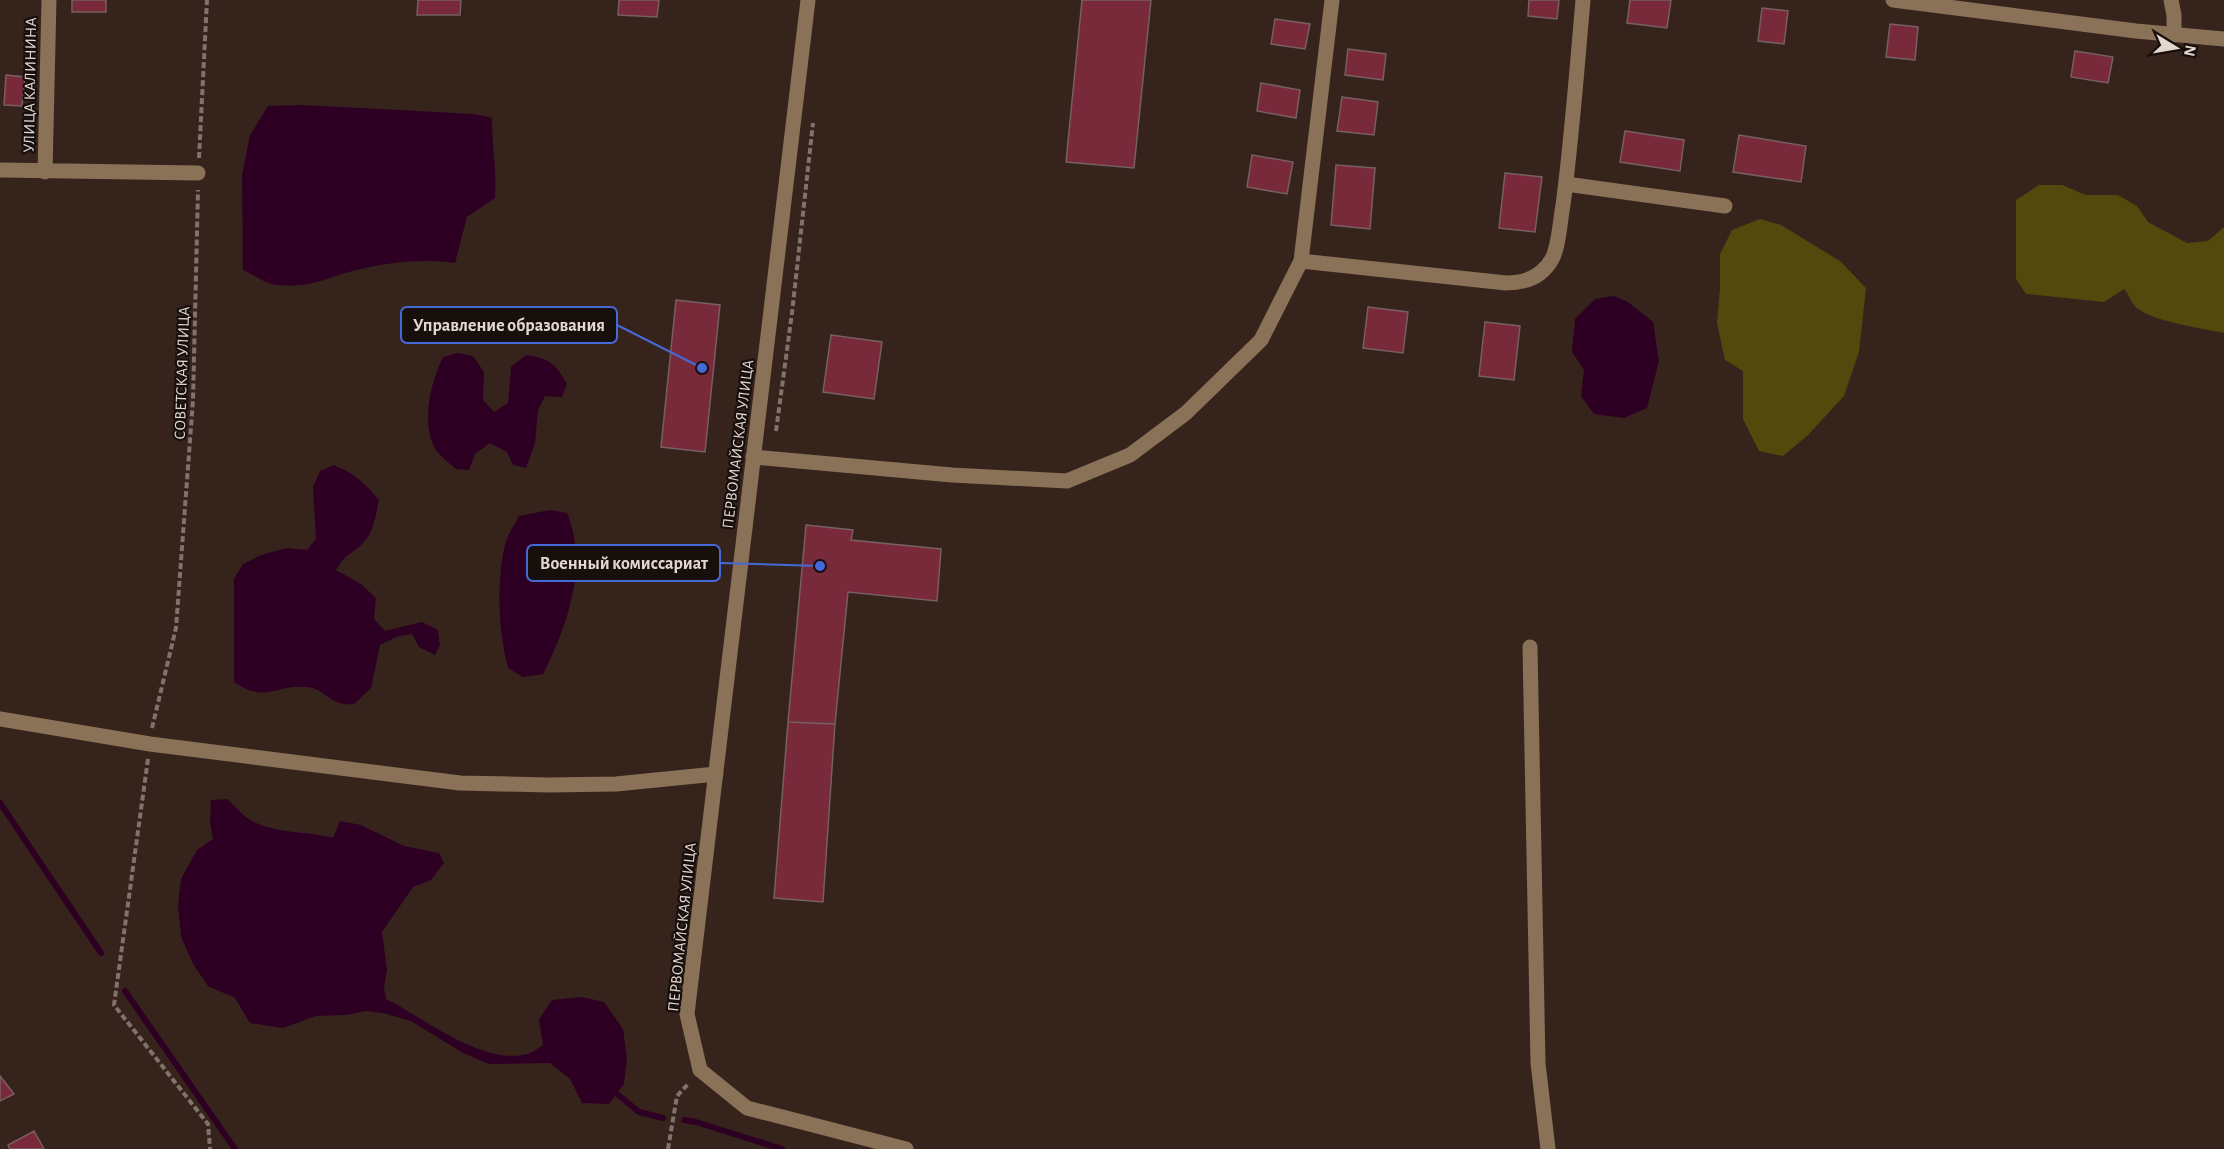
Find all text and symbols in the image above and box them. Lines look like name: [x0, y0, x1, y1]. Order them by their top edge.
street label: УЛИЦА КАЛИНИНА: [21, 17, 39, 153]
north arrow: [2146, 18, 2206, 78]
text: N: [2181, 44, 2199, 58]
street label: СОВЕТСКАЯ УЛИЦА: [172, 306, 192, 440]
callout: Управление образования: [401, 307, 617, 343]
text: Управление образования: [413, 317, 605, 335]
street label: ПЕРВОМАЙСКАЯ УЛИЦА: [719, 358, 756, 530]
callout: Военный комиссариат: [527, 545, 720, 581]
text: Военный комиссариат: [540, 555, 709, 573]
street label: ПЕРВОМАЙСКАЯ УЛИЦА: [664, 841, 699, 1013]

